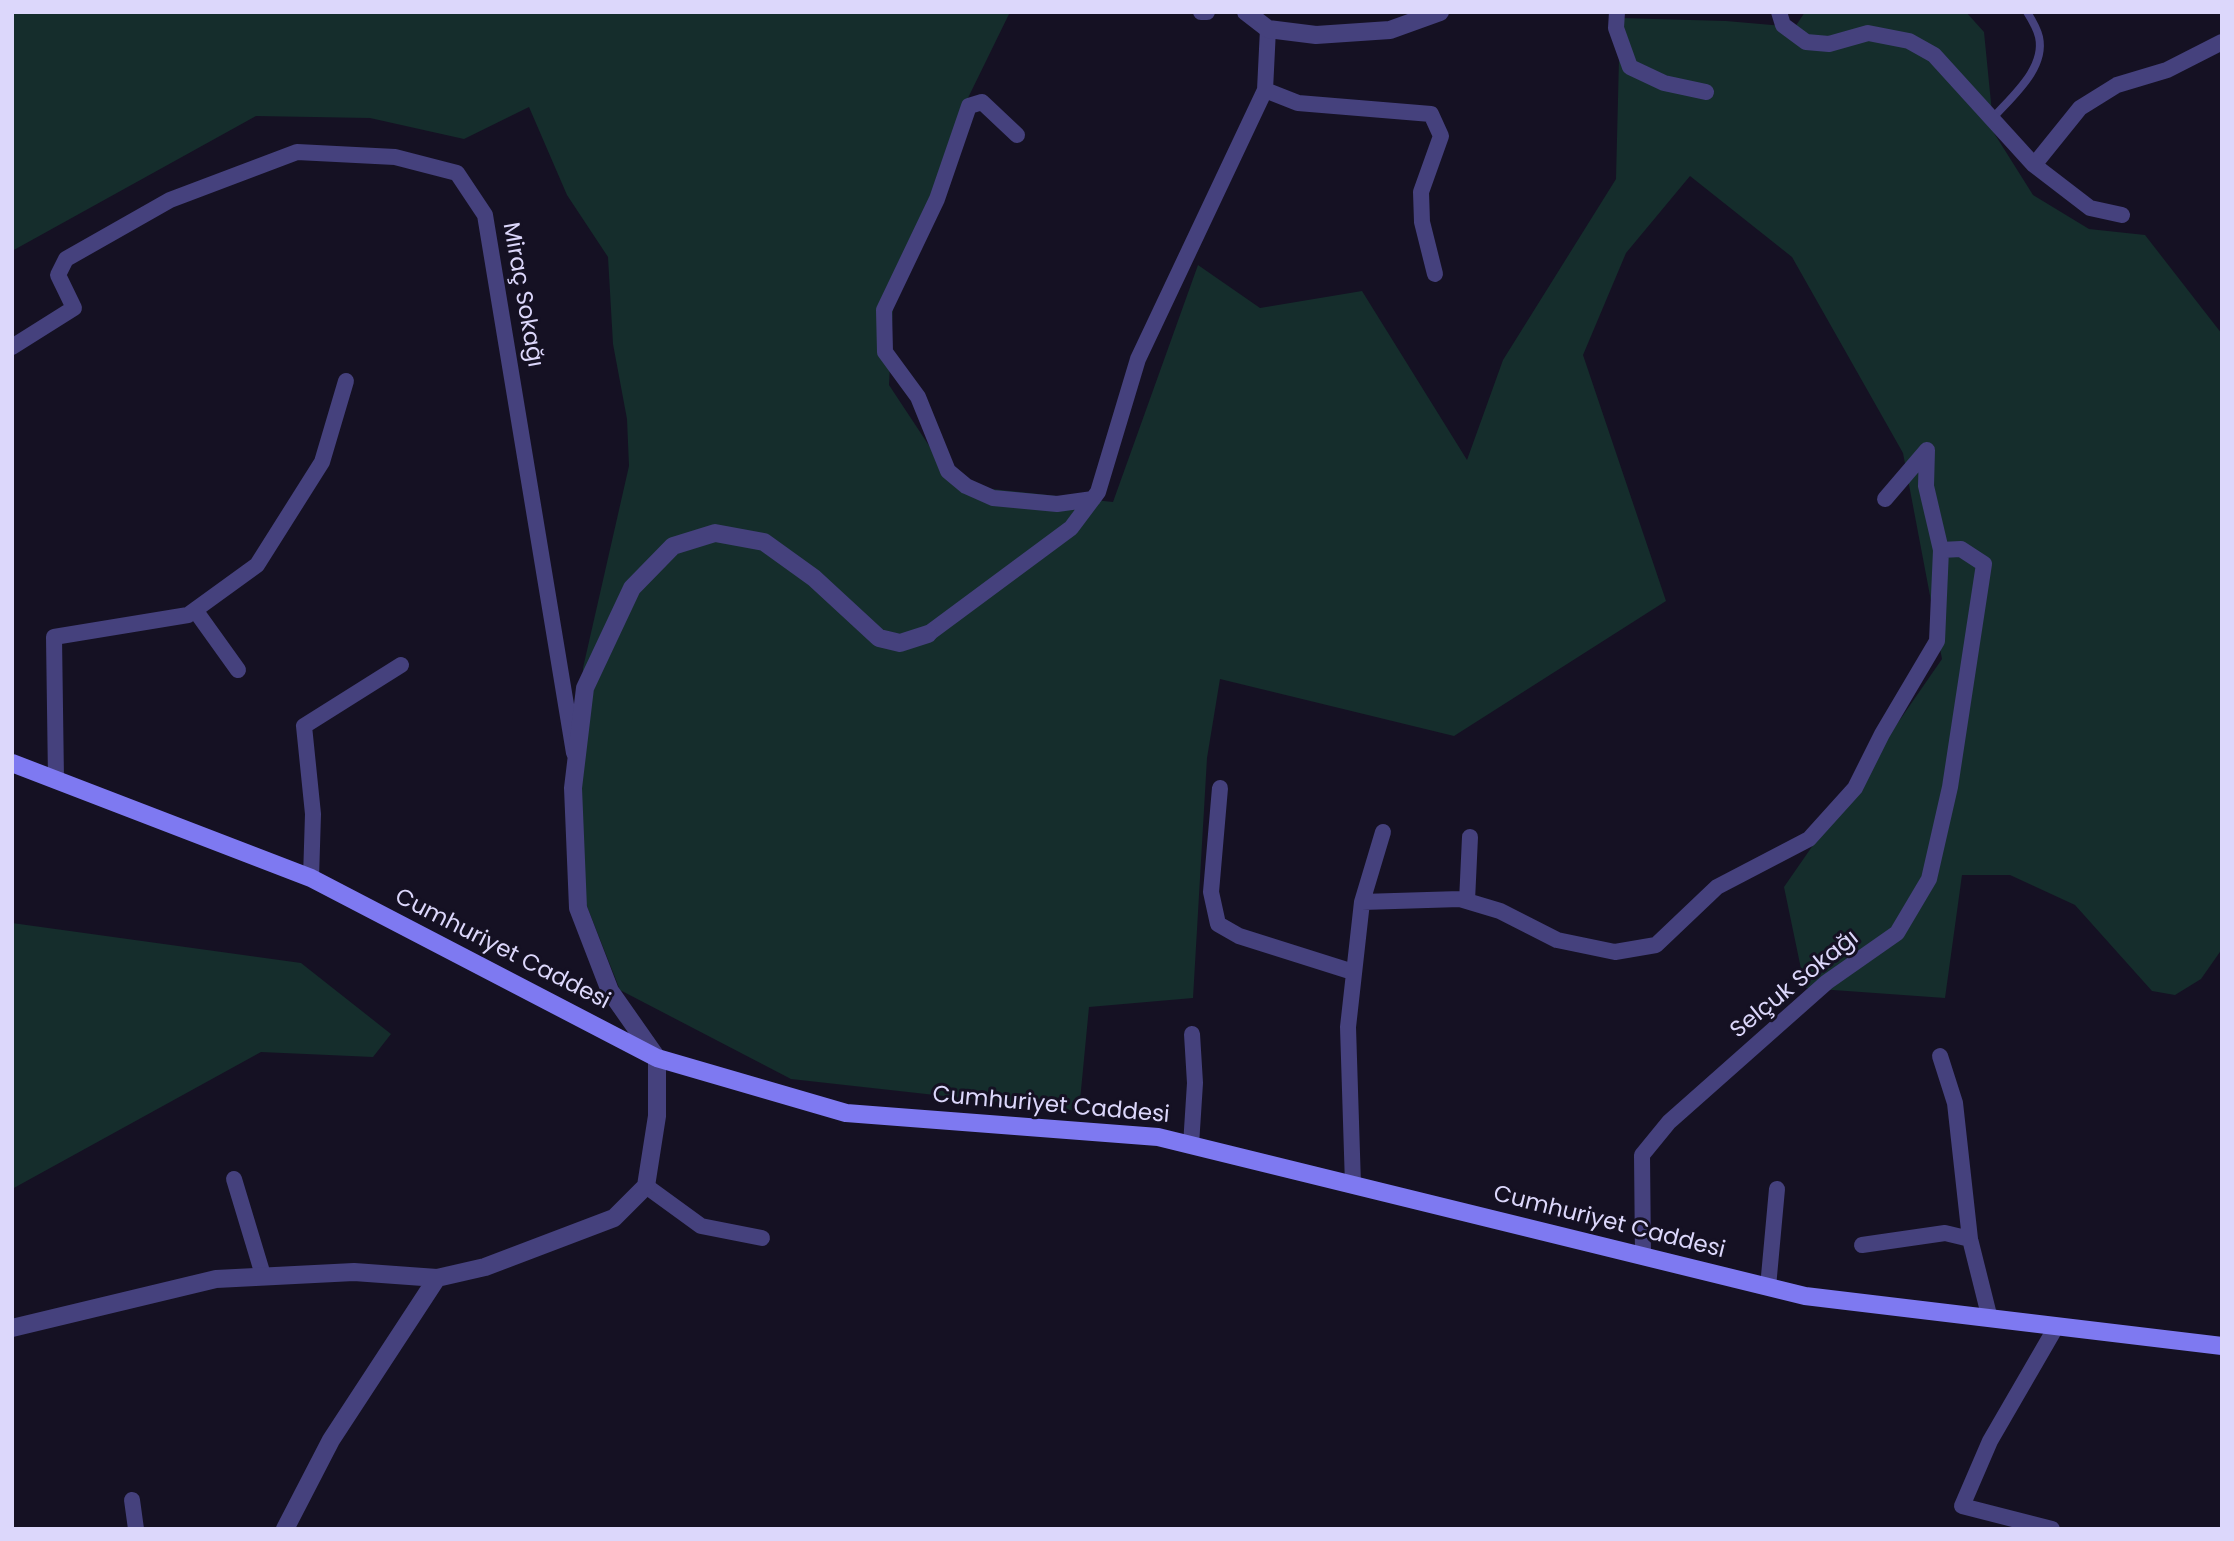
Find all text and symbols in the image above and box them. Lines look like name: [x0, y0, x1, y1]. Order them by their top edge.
street label: Miraç Sokağı: [496, 220, 548, 370]
street label: Cumhuriyet Caddesi: [390, 884, 614, 1016]
street label: Selçuk Sokağı: [1725, 925, 1865, 1045]
street label: Cumhuriyet Caddesi: [931, 1082, 1171, 1130]
street label: Cumhuriyet Caddesi: [1490, 1181, 1728, 1265]

